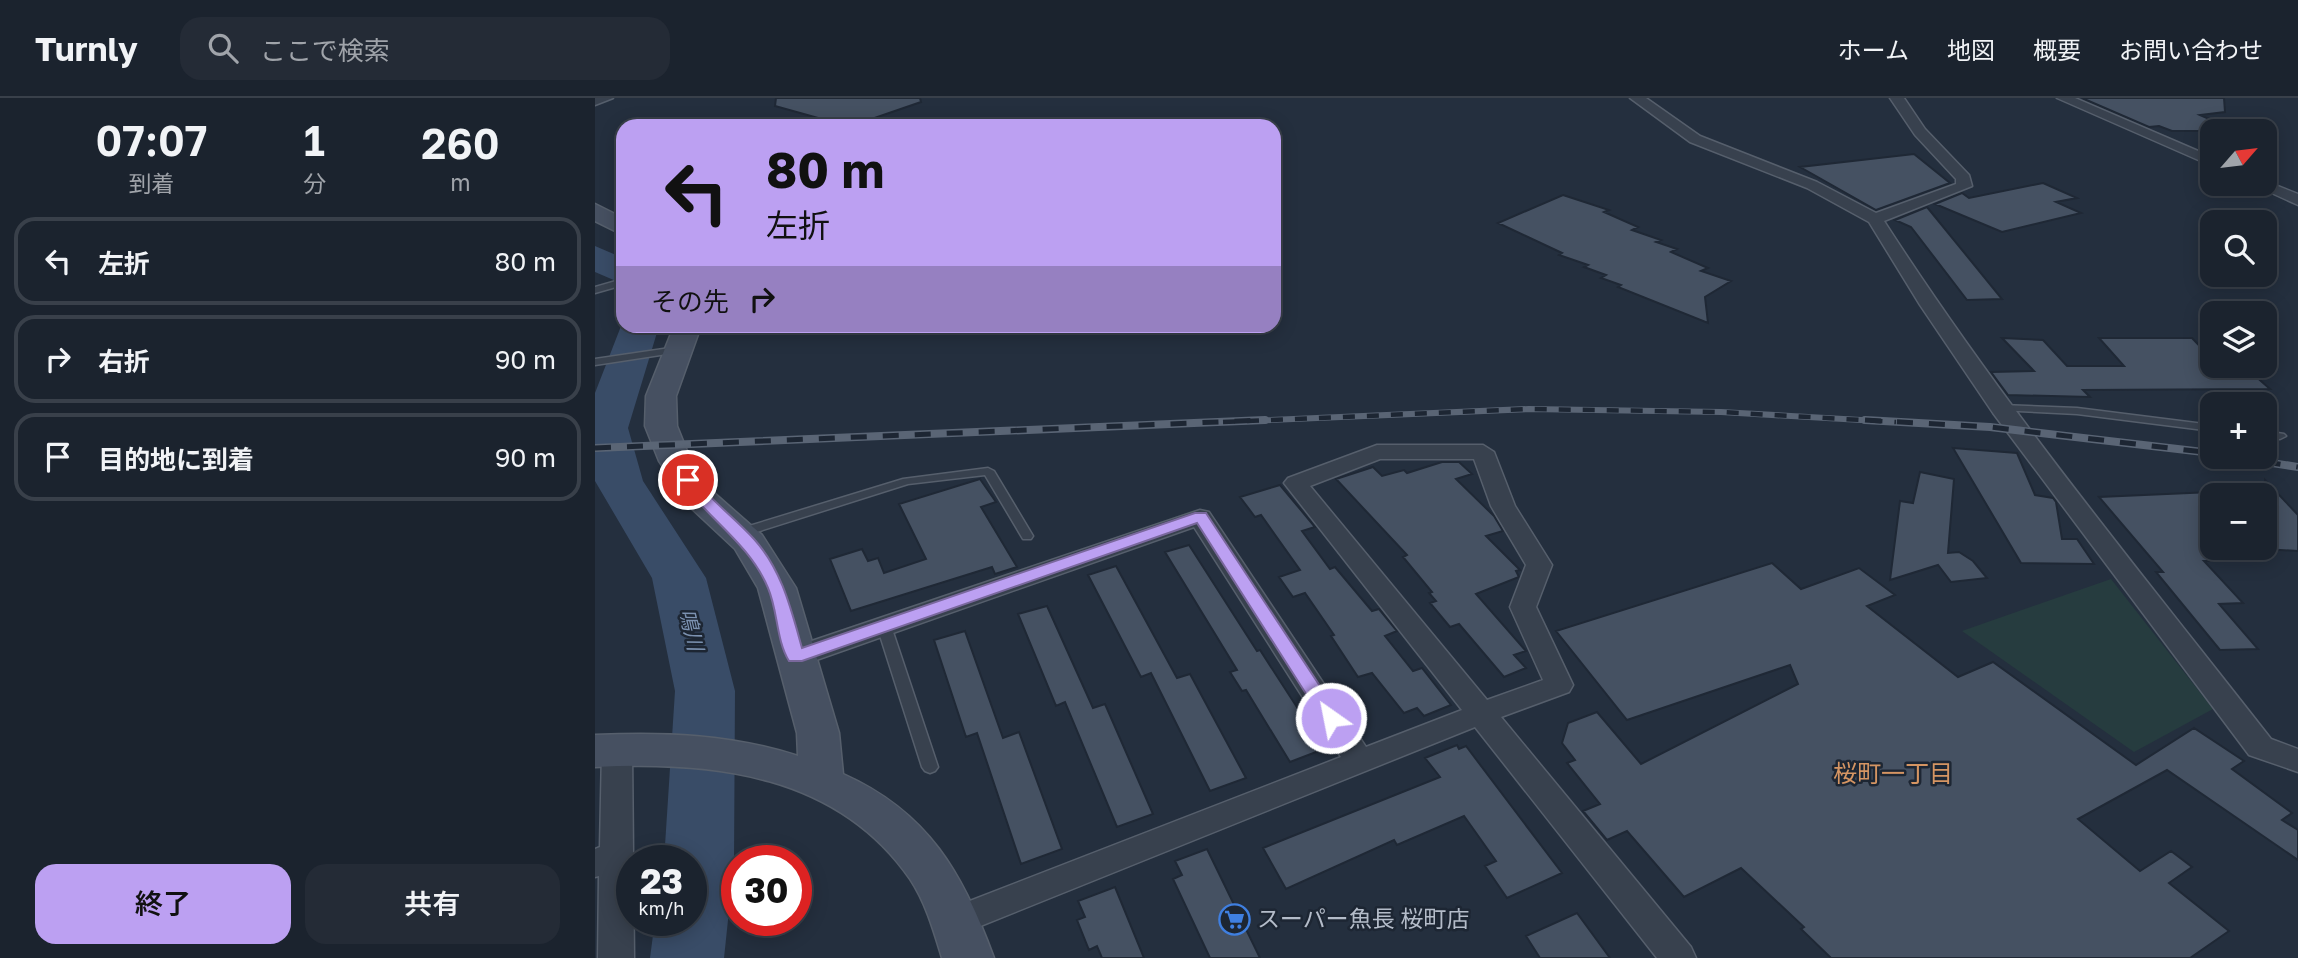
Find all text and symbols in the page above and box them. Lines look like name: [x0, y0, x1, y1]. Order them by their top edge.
search box: [180, 17, 670, 80]
text: Turnly: [35, 29, 138, 68]
icon: search: [204, 29, 242, 67]
text: ここで検索: [260, 35, 390, 66]
text: ホーム: [1838, 35, 1909, 64]
text: 地図: [1947, 35, 1995, 64]
text: 概要: [2033, 35, 2081, 64]
text: お問い合わせ: [2119, 35, 2263, 64]
text: 07:07: [95, 115, 207, 165]
text: 1: [304, 115, 325, 165]
text: 260: [421, 118, 500, 168]
north arrow: [2200, 119, 2277, 196]
map controls: [2200, 119, 2277, 560]
text: 80 m: [766, 140, 884, 199]
icon: left: [651, 147, 742, 238]
text: m: [450, 168, 471, 196]
text: 到着: [128, 169, 174, 197]
text: 分: [303, 169, 326, 197]
text: 左折: [766, 206, 830, 244]
button: search: [2200, 210, 2277, 287]
icon: left: [39, 242, 77, 280]
text: 80 m: [495, 246, 556, 277]
text: 左折: [98, 248, 150, 279]
icon: right: [743, 280, 781, 318]
text: その先: [651, 286, 729, 317]
button: layers: [2200, 301, 2277, 378]
icon: right: [39, 340, 77, 378]
text: 90 m: [495, 344, 556, 375]
text: 右折: [98, 346, 150, 377]
button: +: [2200, 392, 2277, 469]
icon: arrive: [39, 438, 77, 476]
text: 90 m: [495, 442, 556, 473]
text: 目的地に到着: [98, 444, 254, 475]
pin: [658, 450, 718, 510]
icon: arrive: [669, 461, 707, 499]
button: −: [2200, 483, 2277, 560]
water label: 鳴川: [675, 606, 710, 655]
position arrow: [1294, 681, 1368, 755]
district label: 桜町一丁目: [1833, 758, 1953, 787]
speed limit sign: 30: [721, 845, 812, 936]
text: 23: [640, 860, 683, 902]
button: 終了: [35, 864, 291, 944]
button: 共有: [305, 864, 560, 944]
text: km/h: [639, 897, 684, 919]
supermarket icon: スーパー魚長 桜町店: [1217, 902, 1251, 936]
place label: スーパー魚長 桜町店: [1257, 904, 1470, 932]

